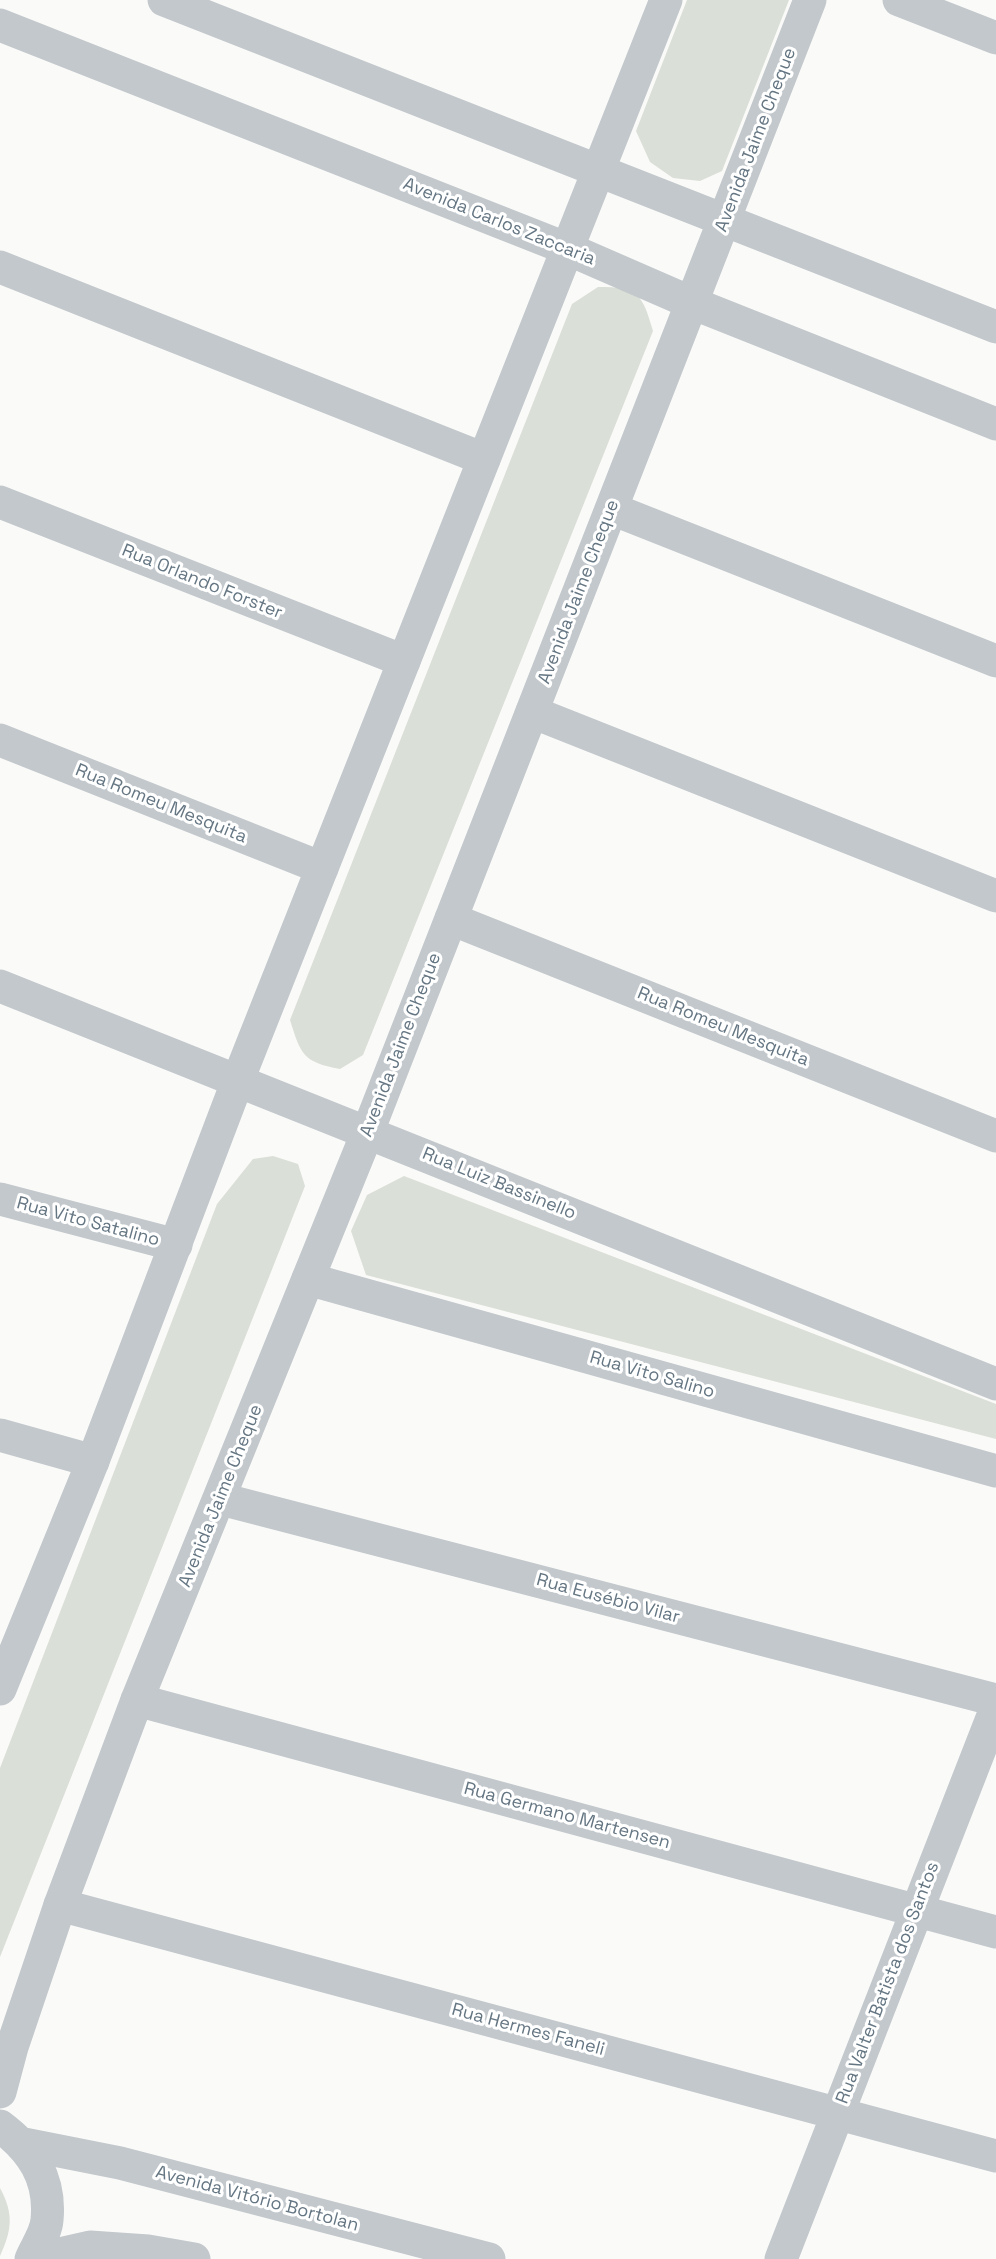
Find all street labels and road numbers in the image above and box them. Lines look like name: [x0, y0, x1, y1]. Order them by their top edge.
street label: Avenida Jaime Cheque: [711, 45, 801, 235]
street label: Avenida Carlos Zaccaria: [400, 174, 598, 270]
street label: Avenida Jaime Cheque: [534, 497, 624, 687]
street label: Rua Orlando Forster: [119, 540, 285, 624]
street label: Rua Romeu Mesquita: [72, 760, 250, 848]
street label: Avenida Jaime Cheque: [356, 950, 446, 1140]
street label: Rua Romeu Mesquita: [634, 983, 812, 1071]
street label: Rua Luiz Bassinello: [419, 1143, 579, 1225]
street label: Rua Vito Satalino: [14, 1193, 162, 1251]
street label: Rua Vito Salino: [587, 1347, 717, 1403]
street label: Avenida Jaime Cheque: [174, 1401, 268, 1591]
street label: Rua Eusébio Vilar: [534, 1569, 682, 1629]
street label: Rua Germano Martensen: [461, 1778, 673, 1854]
street label: Rua Valter Batista dos Santos: [832, 1859, 944, 2107]
street label: Rua Hermes Faneli: [449, 1999, 607, 2061]
street label: Avenida Vitório Bortolan: [153, 2161, 361, 2237]

